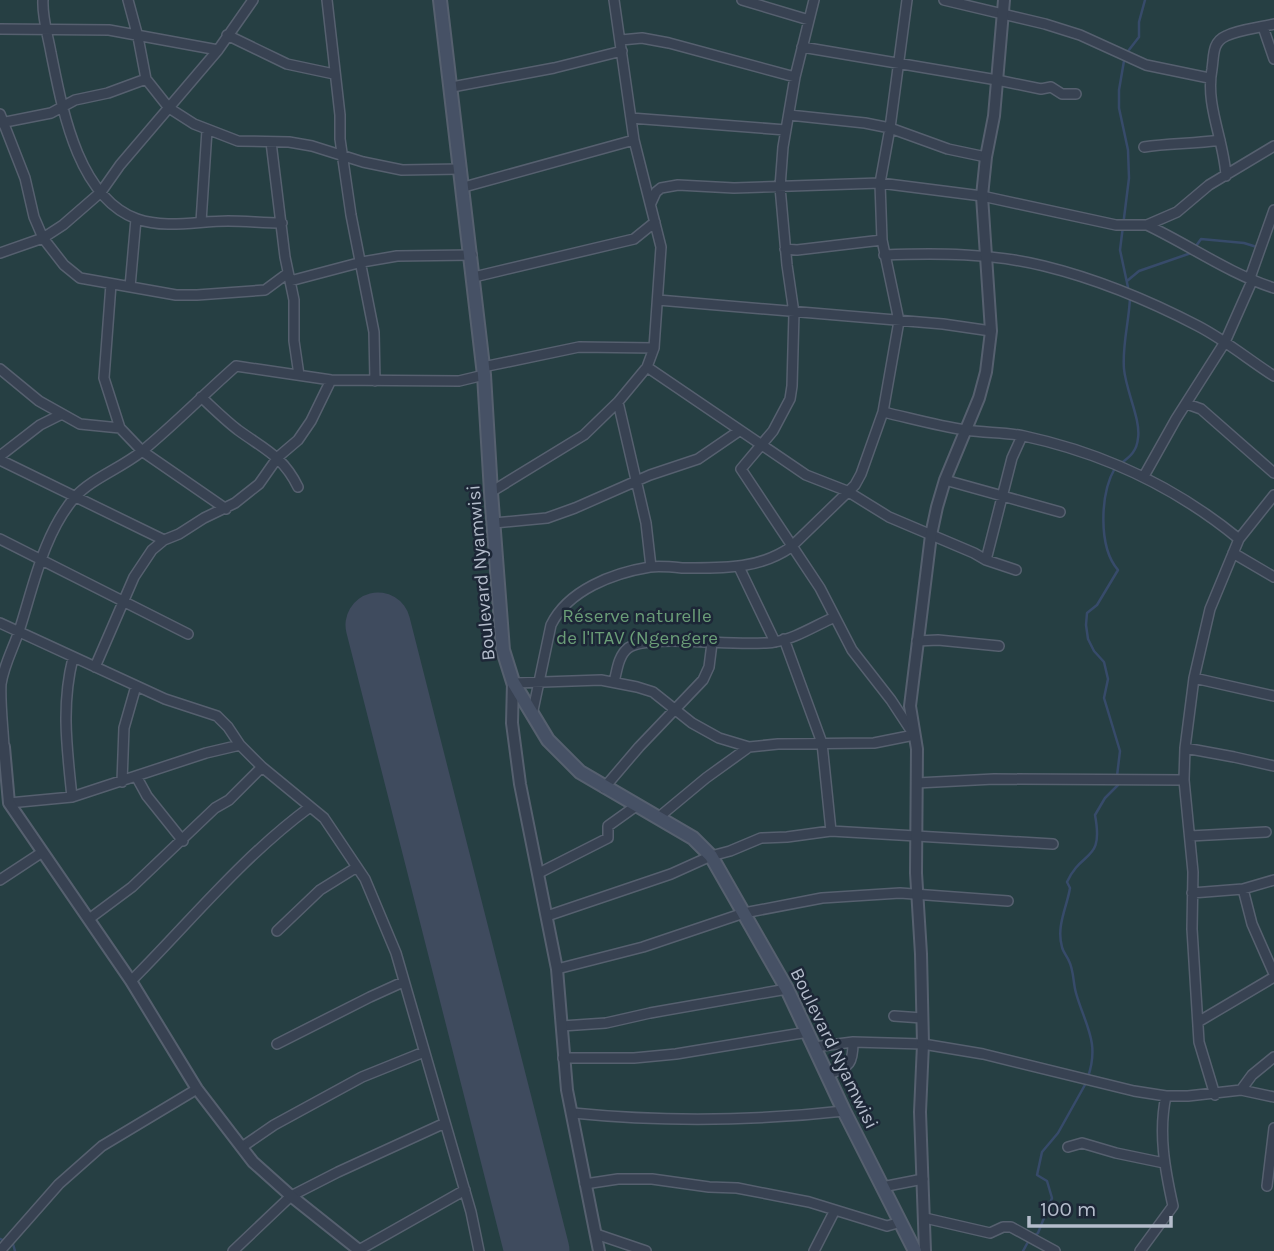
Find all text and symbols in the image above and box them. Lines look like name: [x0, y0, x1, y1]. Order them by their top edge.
street label: Boulevard Nyamwisi: [462, 484, 500, 662]
park label: Réserve naturelle de l'ITAV (Ngengere: [556, 605, 718, 649]
street label: Boulevard Nyamwisi: [786, 964, 883, 1133]
scale bar: [1029, 1184, 1171, 1228]
text: 100 m: [1040, 1197, 1097, 1221]

